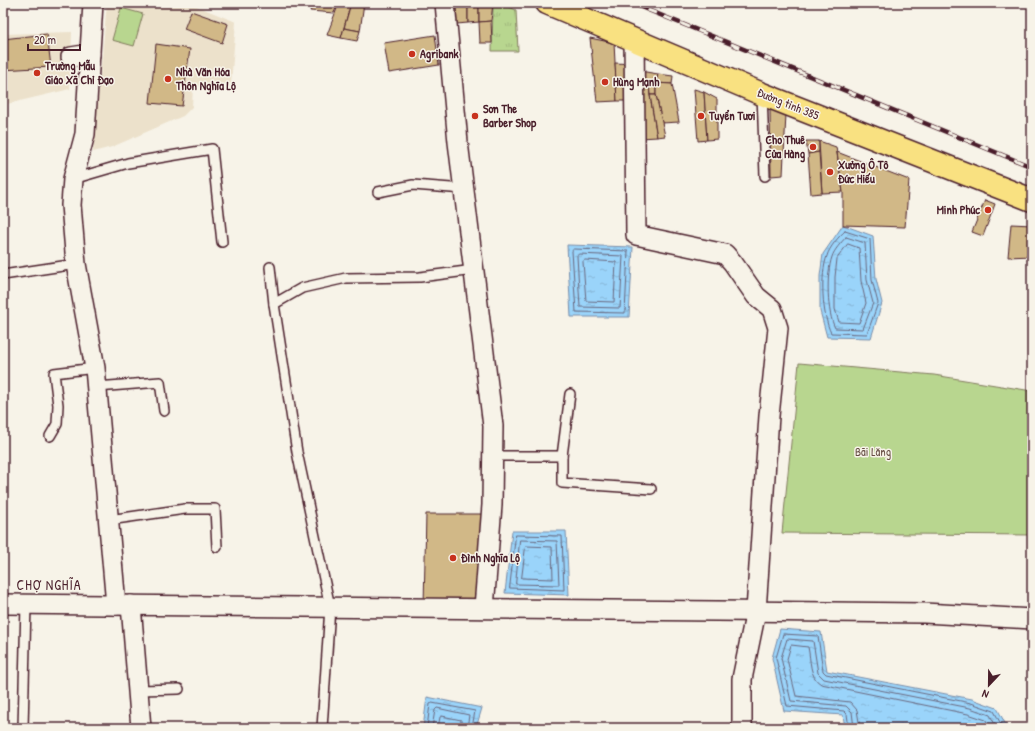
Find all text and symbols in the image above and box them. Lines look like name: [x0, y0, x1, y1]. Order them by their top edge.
scale bar: [28, 26, 80, 52]
text: 20 m: [34, 31, 56, 48]
place label: Agribank: [420, 45, 459, 63]
marker: Agribank: [407, 49, 417, 59]
place label: Trường Mẫu Giáo Xã Chỉ Đạo: [44, 57, 114, 88]
place label: Nhà Văn Hóa Thôn Nghĩa Lộ: [175, 63, 236, 95]
marker: Trường Mẫu Giáo Xã Chỉ Đạo: [32, 68, 42, 78]
place label: Hùng Mạnh: [613, 73, 660, 91]
marker: Nhà Văn Hóa Thôn Nghĩa Lộ: [163, 74, 173, 84]
marker: Hùng Mạnh: [600, 77, 610, 87]
street label: Đường tỉnh 385: [755, 83, 822, 124]
place label: Sơn The Barber Shop: [483, 100, 537, 132]
place label: Tuyển Tươi: [708, 107, 756, 125]
marker: Sơn The Barber Shop: [470, 111, 480, 121]
marker: Tuyển Tươi: [696, 111, 706, 121]
place label: Cho Thuê Cửa Hàng: [765, 131, 806, 163]
marker: Cho Thuê Cửa Hàng: [808, 142, 818, 152]
place label: Xưởng Ô Tô Đức Hiếu: [838, 156, 888, 187]
marker: Xưởng Ô Tô Đức Hiếu: [825, 167, 835, 177]
place label: Minh Phúc: [937, 201, 980, 218]
marker: Minh Phúc: [983, 205, 993, 215]
park label: Bãi Lăng: [855, 443, 891, 460]
place label: Đình Nghĩa Lộ: [461, 549, 520, 567]
marker: Đình Nghĩa Lộ: [448, 553, 458, 563]
district label: CHỢ NGHĨA: [16, 575, 82, 594]
north arrow: [969, 665, 1009, 705]
text: N: [980, 687, 991, 702]

